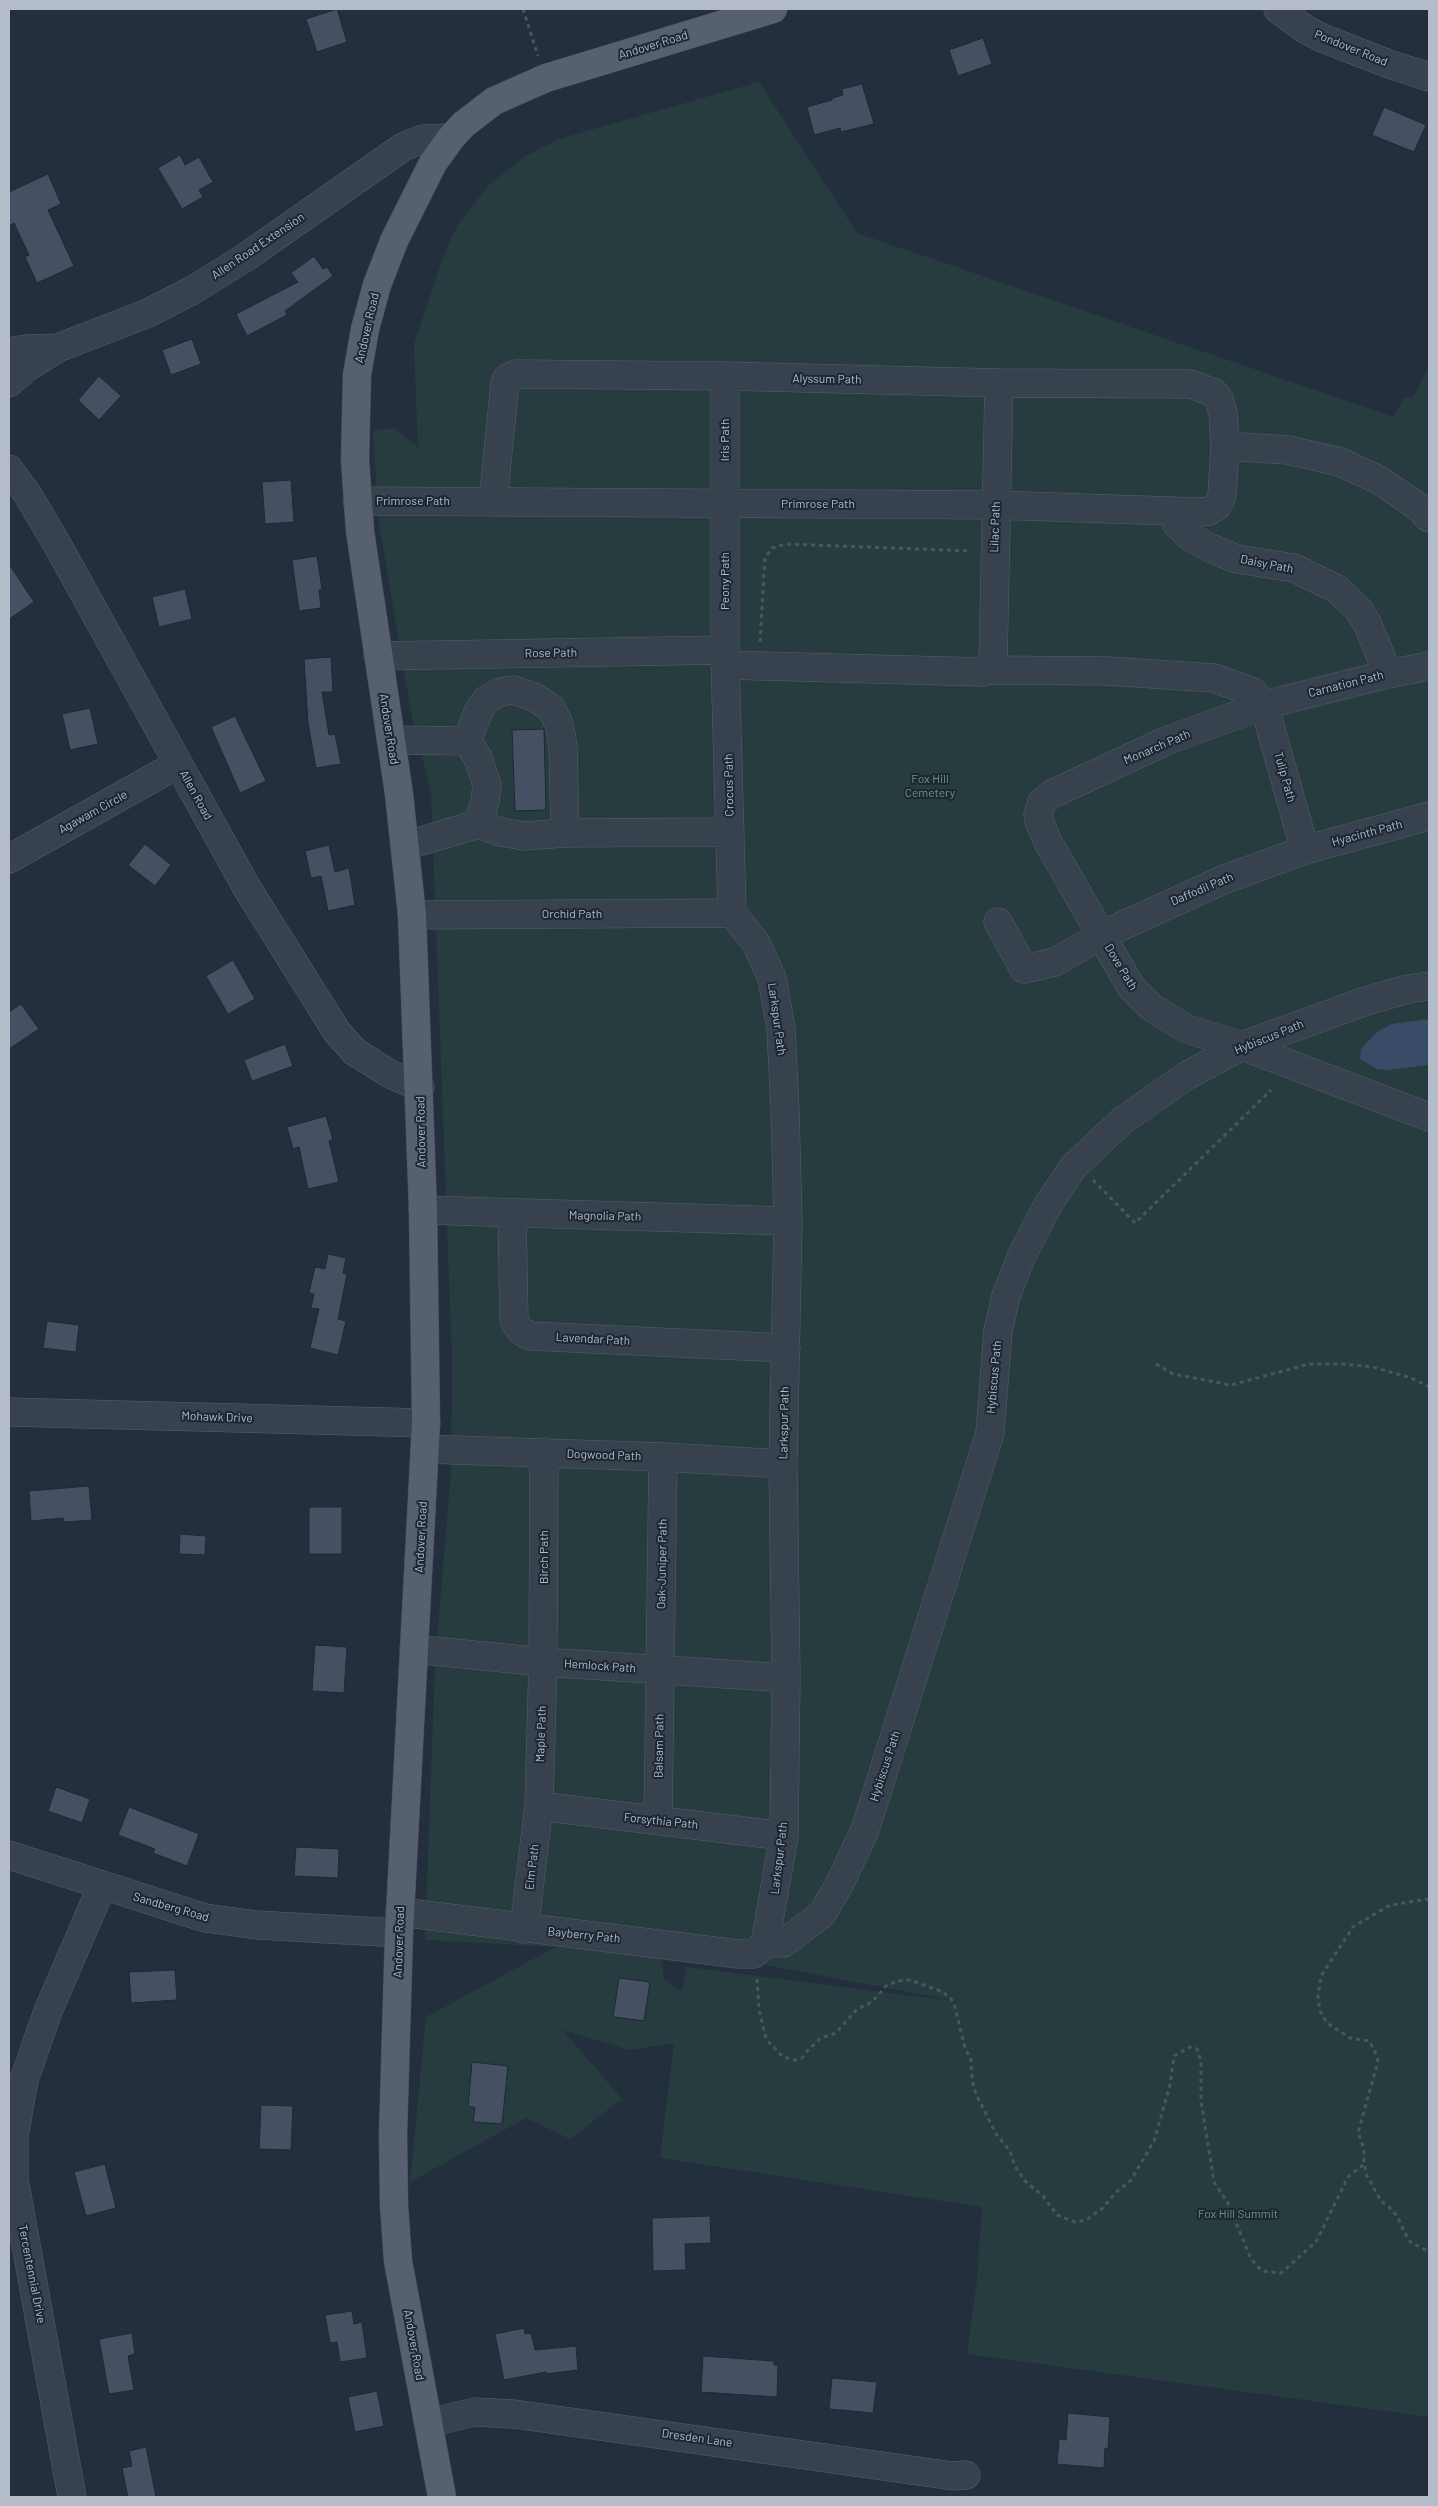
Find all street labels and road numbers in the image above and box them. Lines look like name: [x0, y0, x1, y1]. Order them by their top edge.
street label: Pondover Road: [1312, 27, 1390, 69]
street label: Andover Road: [617, 28, 689, 62]
street label: Allen Road Extension: [209, 210, 307, 282]
street label: Andover Road: [352, 291, 382, 365]
street label: Alyssum Path: [792, 371, 862, 387]
street label: Iris Path: [718, 419, 732, 461]
street label: Primrose Path: [376, 494, 450, 508]
street label: Primrose Path: [781, 497, 855, 511]
street label: Lilac Path: [987, 501, 1003, 553]
street label: Peony Path: [718, 552, 732, 610]
street label: Daisy Path: [1239, 552, 1295, 576]
street label: Rose Path: [525, 645, 577, 661]
street label: Carnation Path: [1307, 668, 1385, 700]
street label: Andover Road: [376, 692, 402, 766]
street label: Monarch Path: [1121, 726, 1193, 768]
street label: Tulip Path: [1271, 750, 1299, 804]
street label: Crocus Path: [721, 753, 737, 817]
street label: Allen Road: [176, 768, 216, 822]
street label: Agawam Circle: [56, 787, 130, 837]
street label: Hyacinth Path: [1330, 817, 1404, 849]
street label: Daffodil Path: [1168, 869, 1236, 909]
street label: Orchid Path: [542, 907, 602, 921]
street label: Dove Path: [1101, 941, 1141, 993]
street label: Larkspur Path: [765, 982, 789, 1056]
street label: Hybiscus Path: [1232, 1017, 1306, 1057]
street label: Andover Road: [413, 1096, 429, 1168]
street label: Magnolia Path: [569, 1208, 641, 1224]
street label: Lavendar Path: [555, 1330, 631, 1348]
street label: Hybiscus Path: [984, 1340, 1004, 1414]
street label: Larkspur Path: [776, 1386, 792, 1460]
street label: Mohawk Drive: [181, 1409, 253, 1425]
street label: Dogwood Path: [566, 1446, 642, 1464]
street label: Andover Road: [412, 1501, 430, 1573]
street label: Oak-Juniper Path: [654, 1519, 670, 1609]
street label: Birch Path: [537, 1530, 551, 1584]
street label: Hemlock Path: [564, 1656, 636, 1676]
street label: Maple Path: [533, 1705, 549, 1763]
street label: Balsam Path: [651, 1714, 667, 1778]
street label: Hybiscus Path: [867, 1729, 903, 1803]
street label: Forsythia Path: [623, 1810, 699, 1832]
street label: Larkspur Path: [767, 1821, 791, 1895]
street label: Elm Path: [522, 1843, 542, 1891]
street label: Sandberg Road: [131, 1889, 211, 1925]
street label: Andover Road: [391, 1906, 407, 1978]
street label: Bayberry Path: [547, 1924, 621, 1946]
street label: Tercentennial Drive: [15, 2223, 49, 2325]
street label: Andover Road: [401, 2308, 427, 2382]
street label: Dresden Lane: [661, 2426, 733, 2450]

